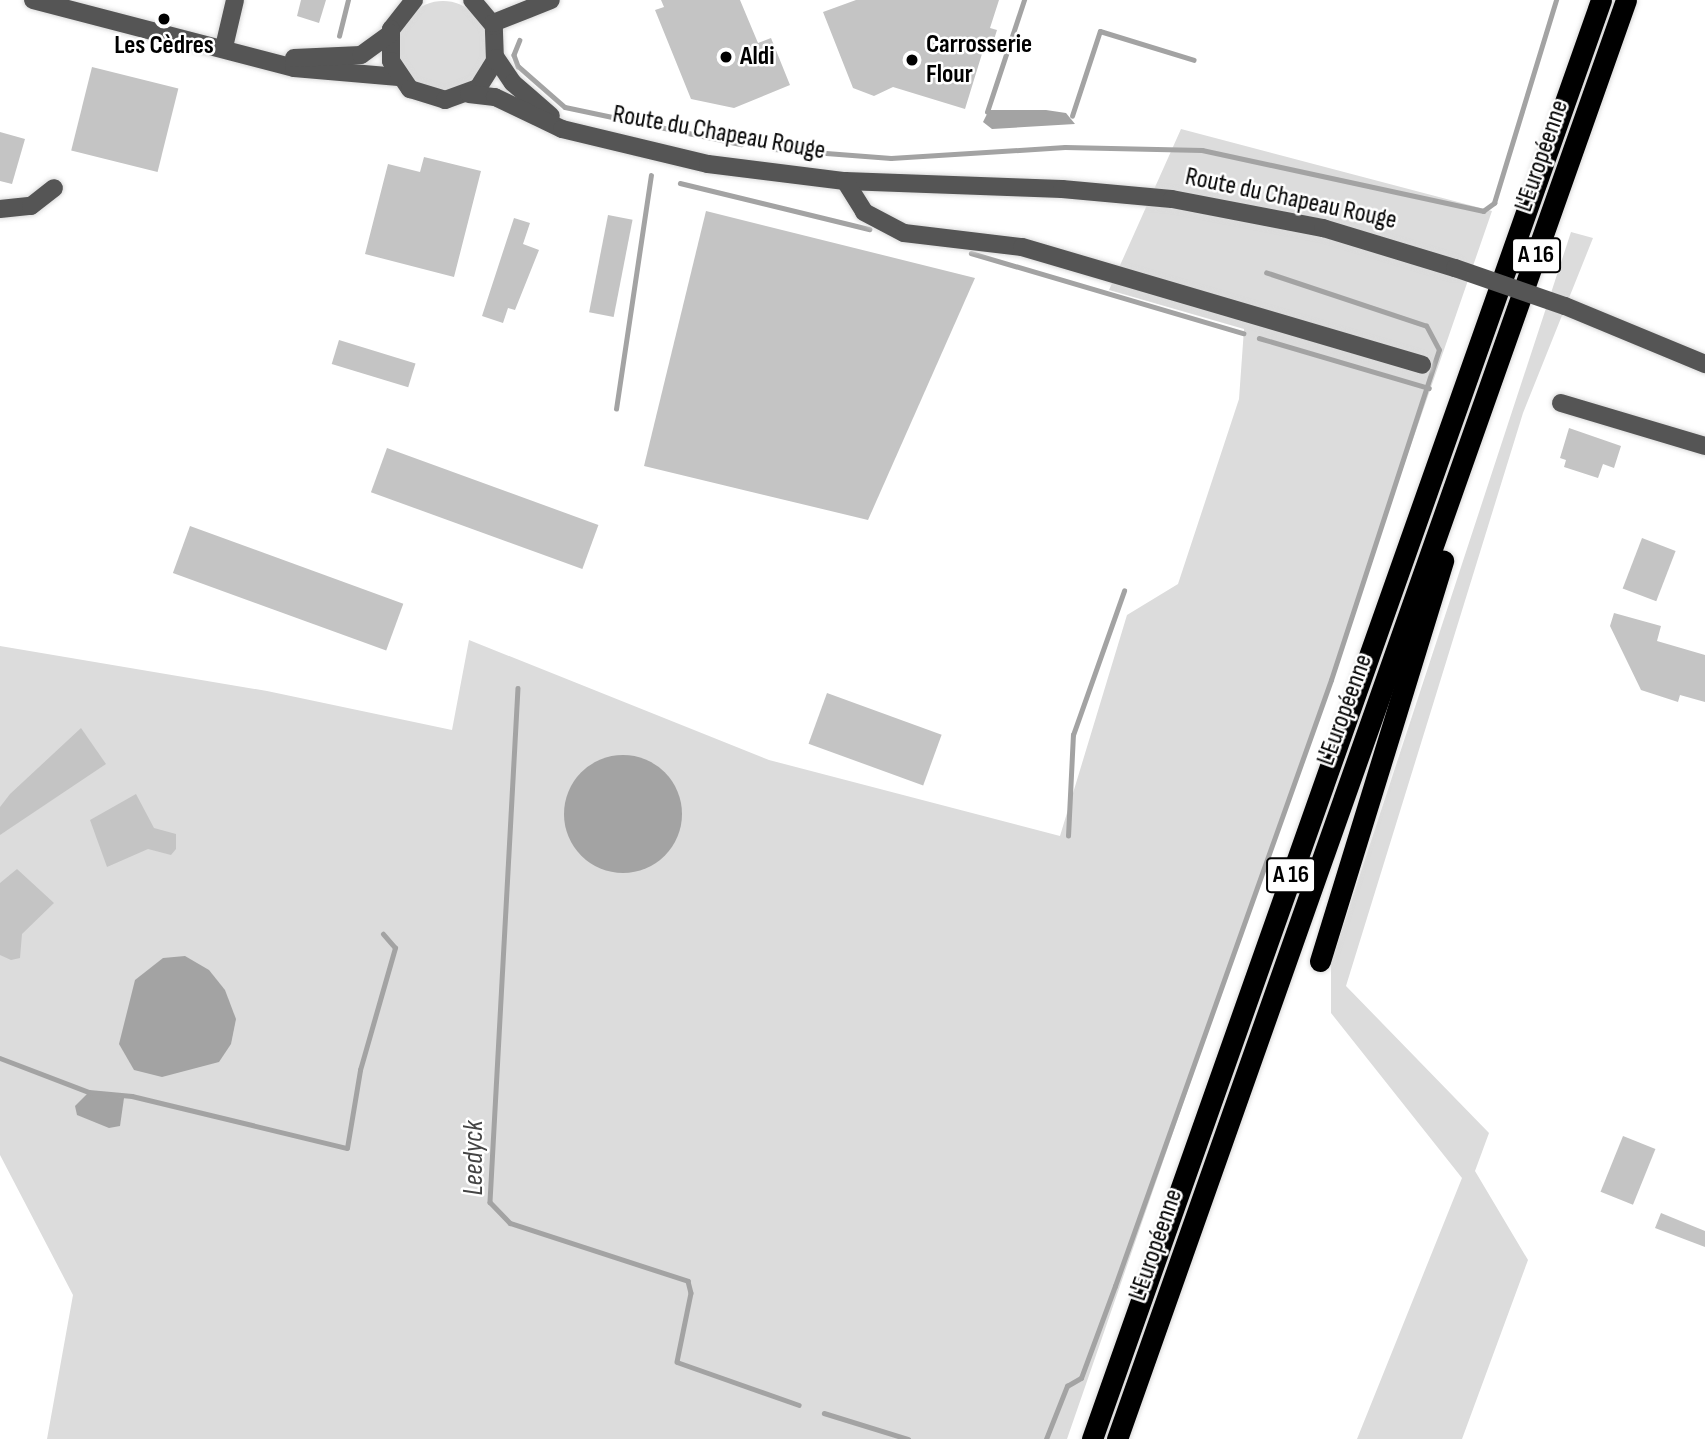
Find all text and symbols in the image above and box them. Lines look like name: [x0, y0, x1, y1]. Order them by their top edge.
marker: Les Cèdres: [156, 11, 172, 27]
place label: Carrosserie Flour: [926, 29, 1032, 90]
place label: Les Cèdres: [114, 30, 214, 62]
place label: Aldi: [740, 41, 774, 73]
marker: Aldi: [718, 49, 734, 65]
marker: Carrosserie Flour: [904, 52, 920, 68]
street label: L'Européenne: [1508, 96, 1576, 216]
street label: Route du Chapeau Rouge: [610, 99, 828, 167]
street label: Route du Chapeau Rouge: [1182, 161, 1400, 237]
road number: A 16: [1510, 234, 1562, 276]
street label: L'Européenne: [1311, 650, 1379, 770]
road number: A 16: [1265, 854, 1317, 896]
water label: Leedyck: [457, 1121, 491, 1195]
street label: L'Européenne: [1122, 1185, 1190, 1305]

